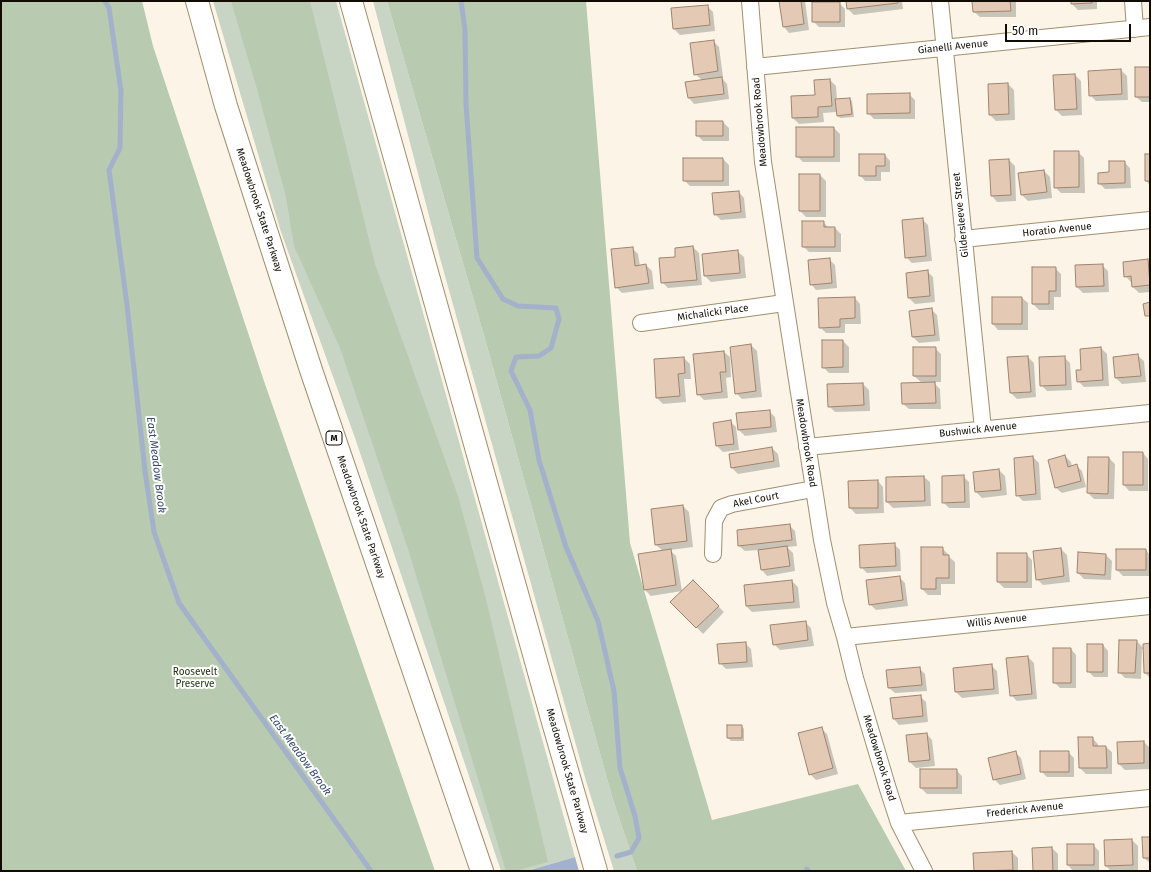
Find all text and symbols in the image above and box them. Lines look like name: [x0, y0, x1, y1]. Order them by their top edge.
scale bar: [1007, 16, 1133, 42]
text: 50 m: [1012, 24, 1038, 38]
street label: Gianelli Avenue: [917, 37, 989, 57]
street label: Meadowbrook Road: [750, 77, 770, 167]
street label: Meadowbrook State Parkway: [233, 147, 285, 273]
street label: Gildersleeve Street: [951, 172, 971, 258]
street label: Horatio Avenue: [1022, 220, 1092, 240]
street label: Michalicki Place: [677, 302, 749, 324]
street label: Meadowbrook Road: [793, 398, 819, 488]
water label: East Meadow Brook: [144, 416, 168, 514]
street label: Bushwick Avenue: [939, 420, 1017, 440]
road number: M: [326, 431, 342, 445]
street label: Meadowbrook State Parkway: [334, 454, 388, 580]
street label: Akel Court: [732, 490, 780, 510]
street label: Willis Avenue: [966, 612, 1028, 630]
park label: Roosevelt Preserve: [173, 666, 217, 690]
street label: Meadowbrook State Parkway: [543, 707, 591, 835]
water label: East Meadow Brook: [266, 712, 334, 798]
street label: Meadowbrook Road: [860, 713, 898, 803]
street label: Frederick Avenue: [986, 800, 1064, 820]

